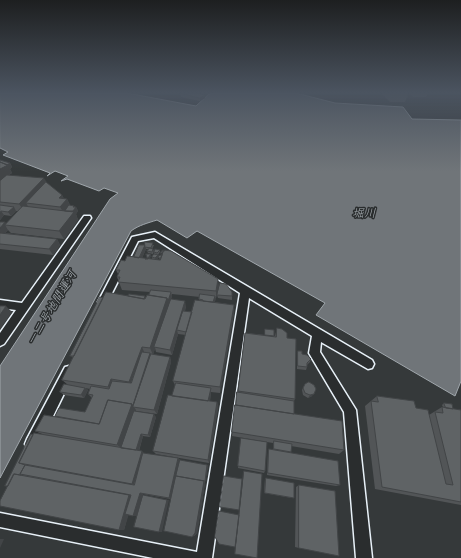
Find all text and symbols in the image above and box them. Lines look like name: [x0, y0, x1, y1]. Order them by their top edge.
water label: 堀川: [352, 207, 376, 221]
water label: 一二号地間運河: [24, 268, 80, 348]

